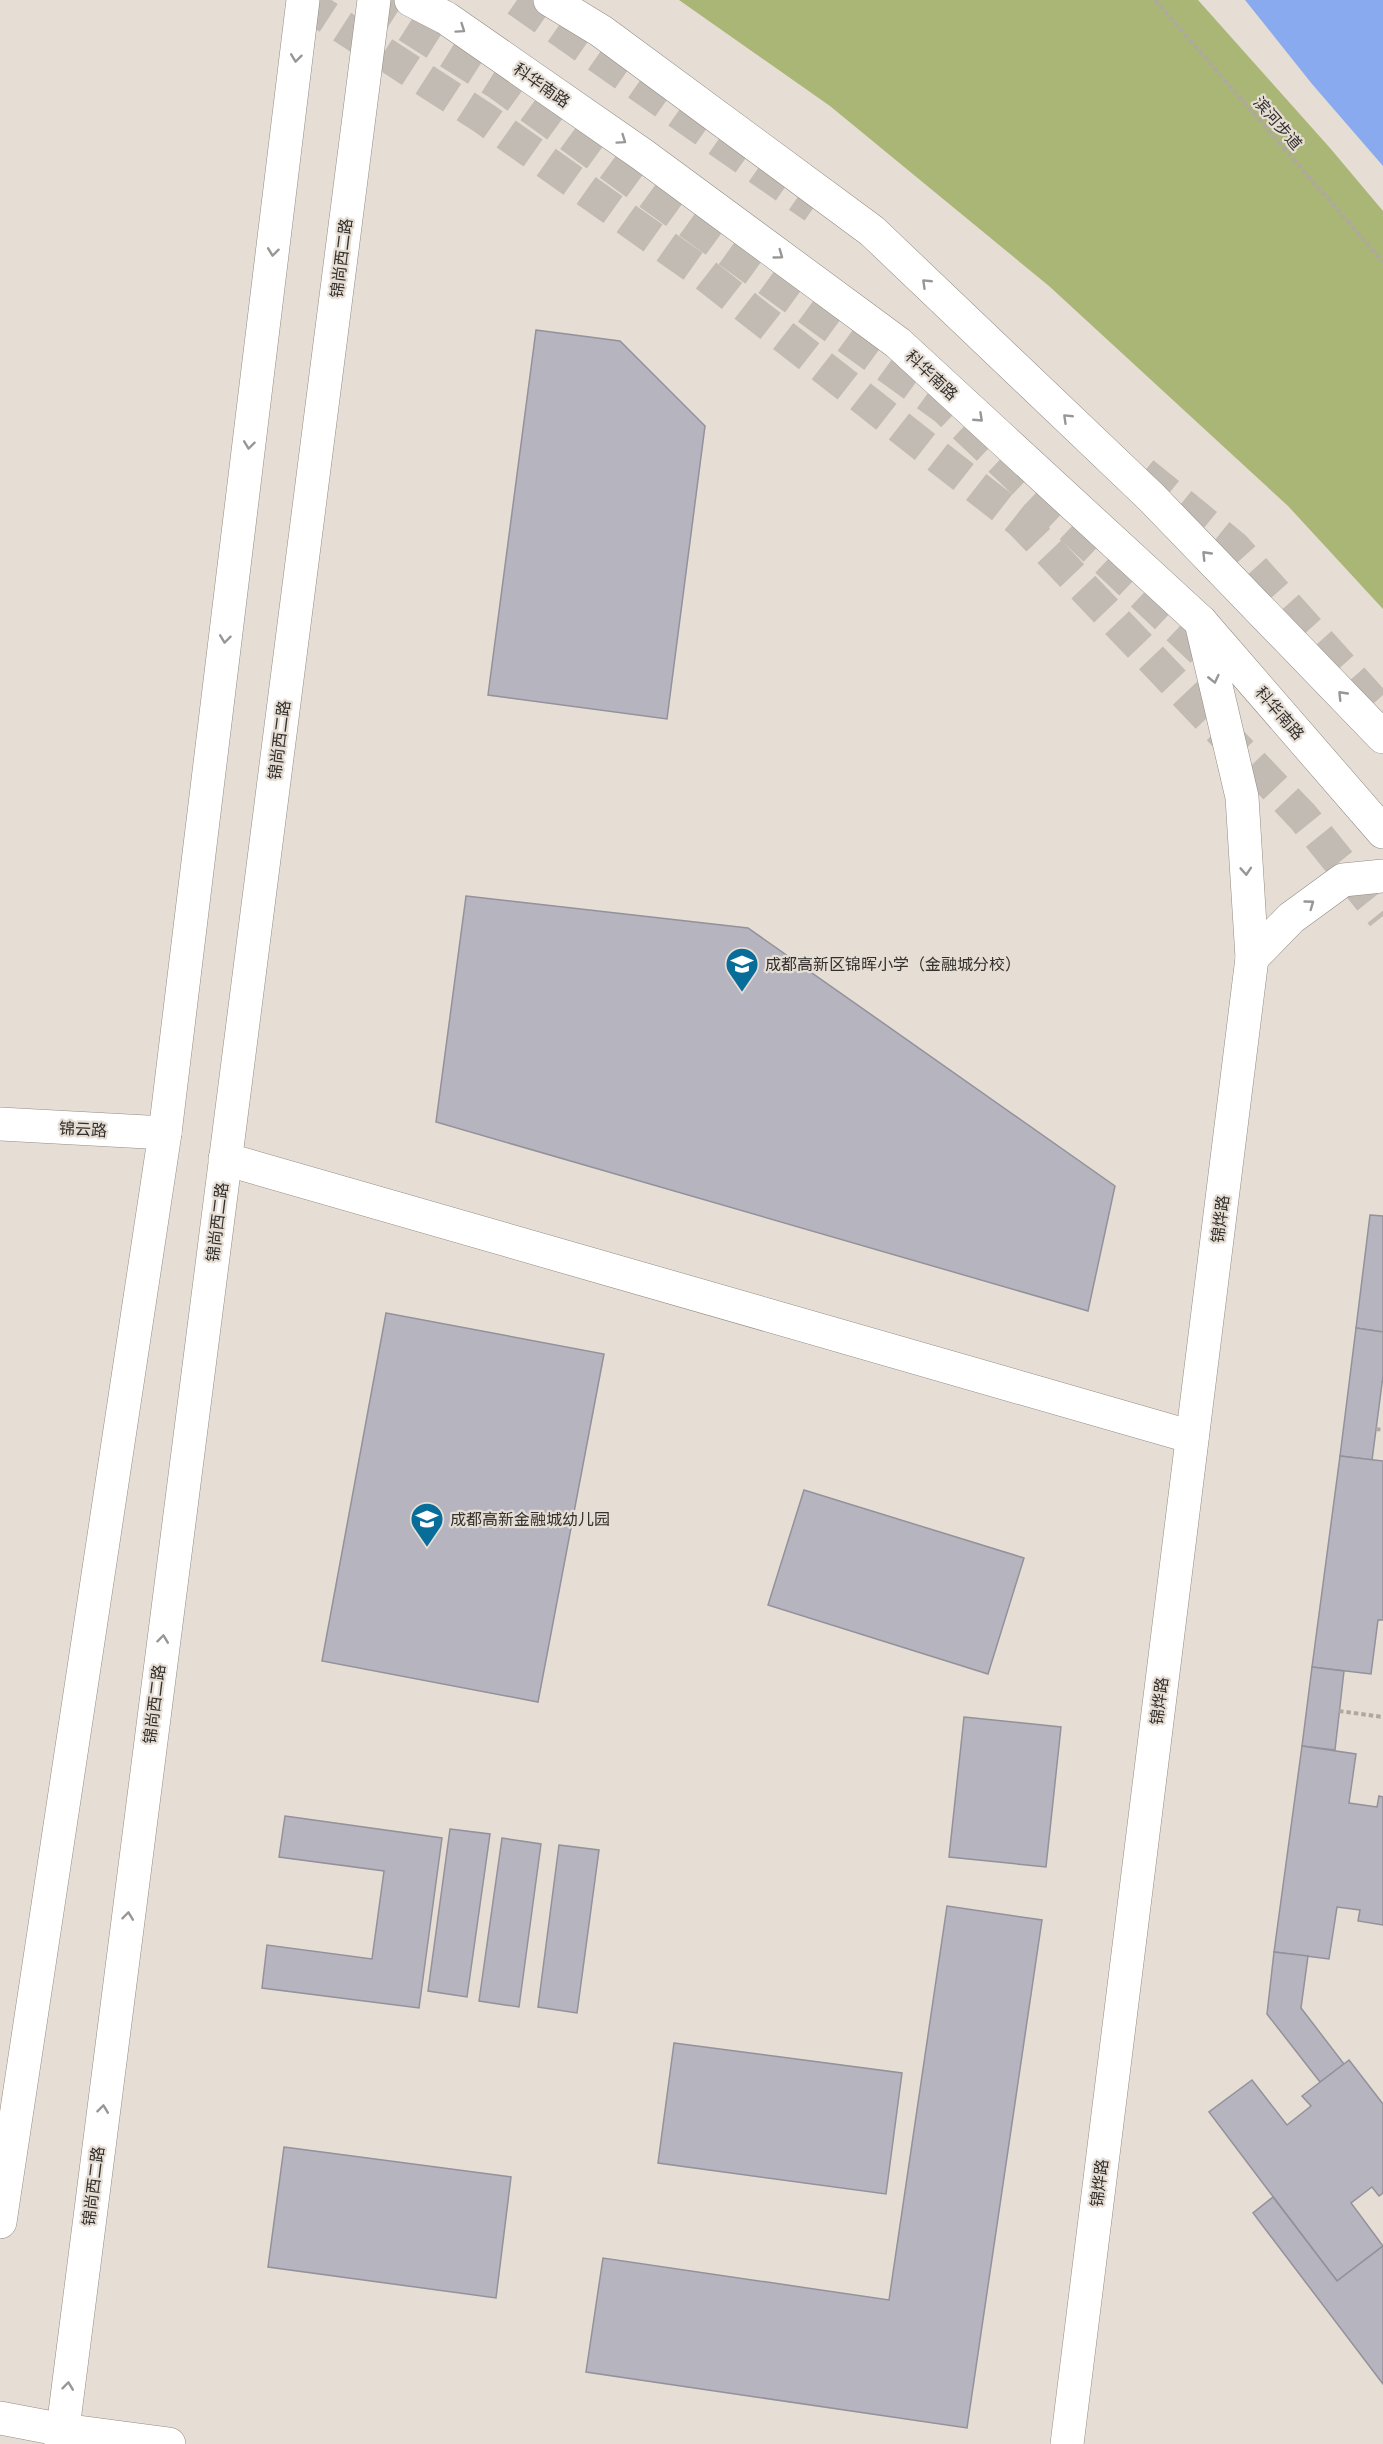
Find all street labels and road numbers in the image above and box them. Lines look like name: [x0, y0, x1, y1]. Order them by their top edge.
street label: 科华南路: [509, 58, 575, 112]
street label: 滨河步道: [1249, 92, 1307, 154]
street label: 锦尚西二路: [325, 217, 357, 299]
street label: 科华南路: [901, 345, 963, 405]
street label: 科华南路: [1251, 682, 1309, 744]
street label: 锦尚西二路: [263, 699, 295, 781]
street label: 锦云路: [58, 1117, 108, 1141]
street label: 锦尚西二路: [201, 1181, 233, 1263]
street label: 锦烨路: [1206, 1194, 1234, 1244]
street label: 锦尚西二路: [138, 1663, 170, 1745]
street label: 锦烨路: [1145, 1676, 1173, 1726]
street label: 锦尚西二路: [77, 2145, 109, 2227]
street label: 锦烨路: [1085, 2158, 1113, 2208]

